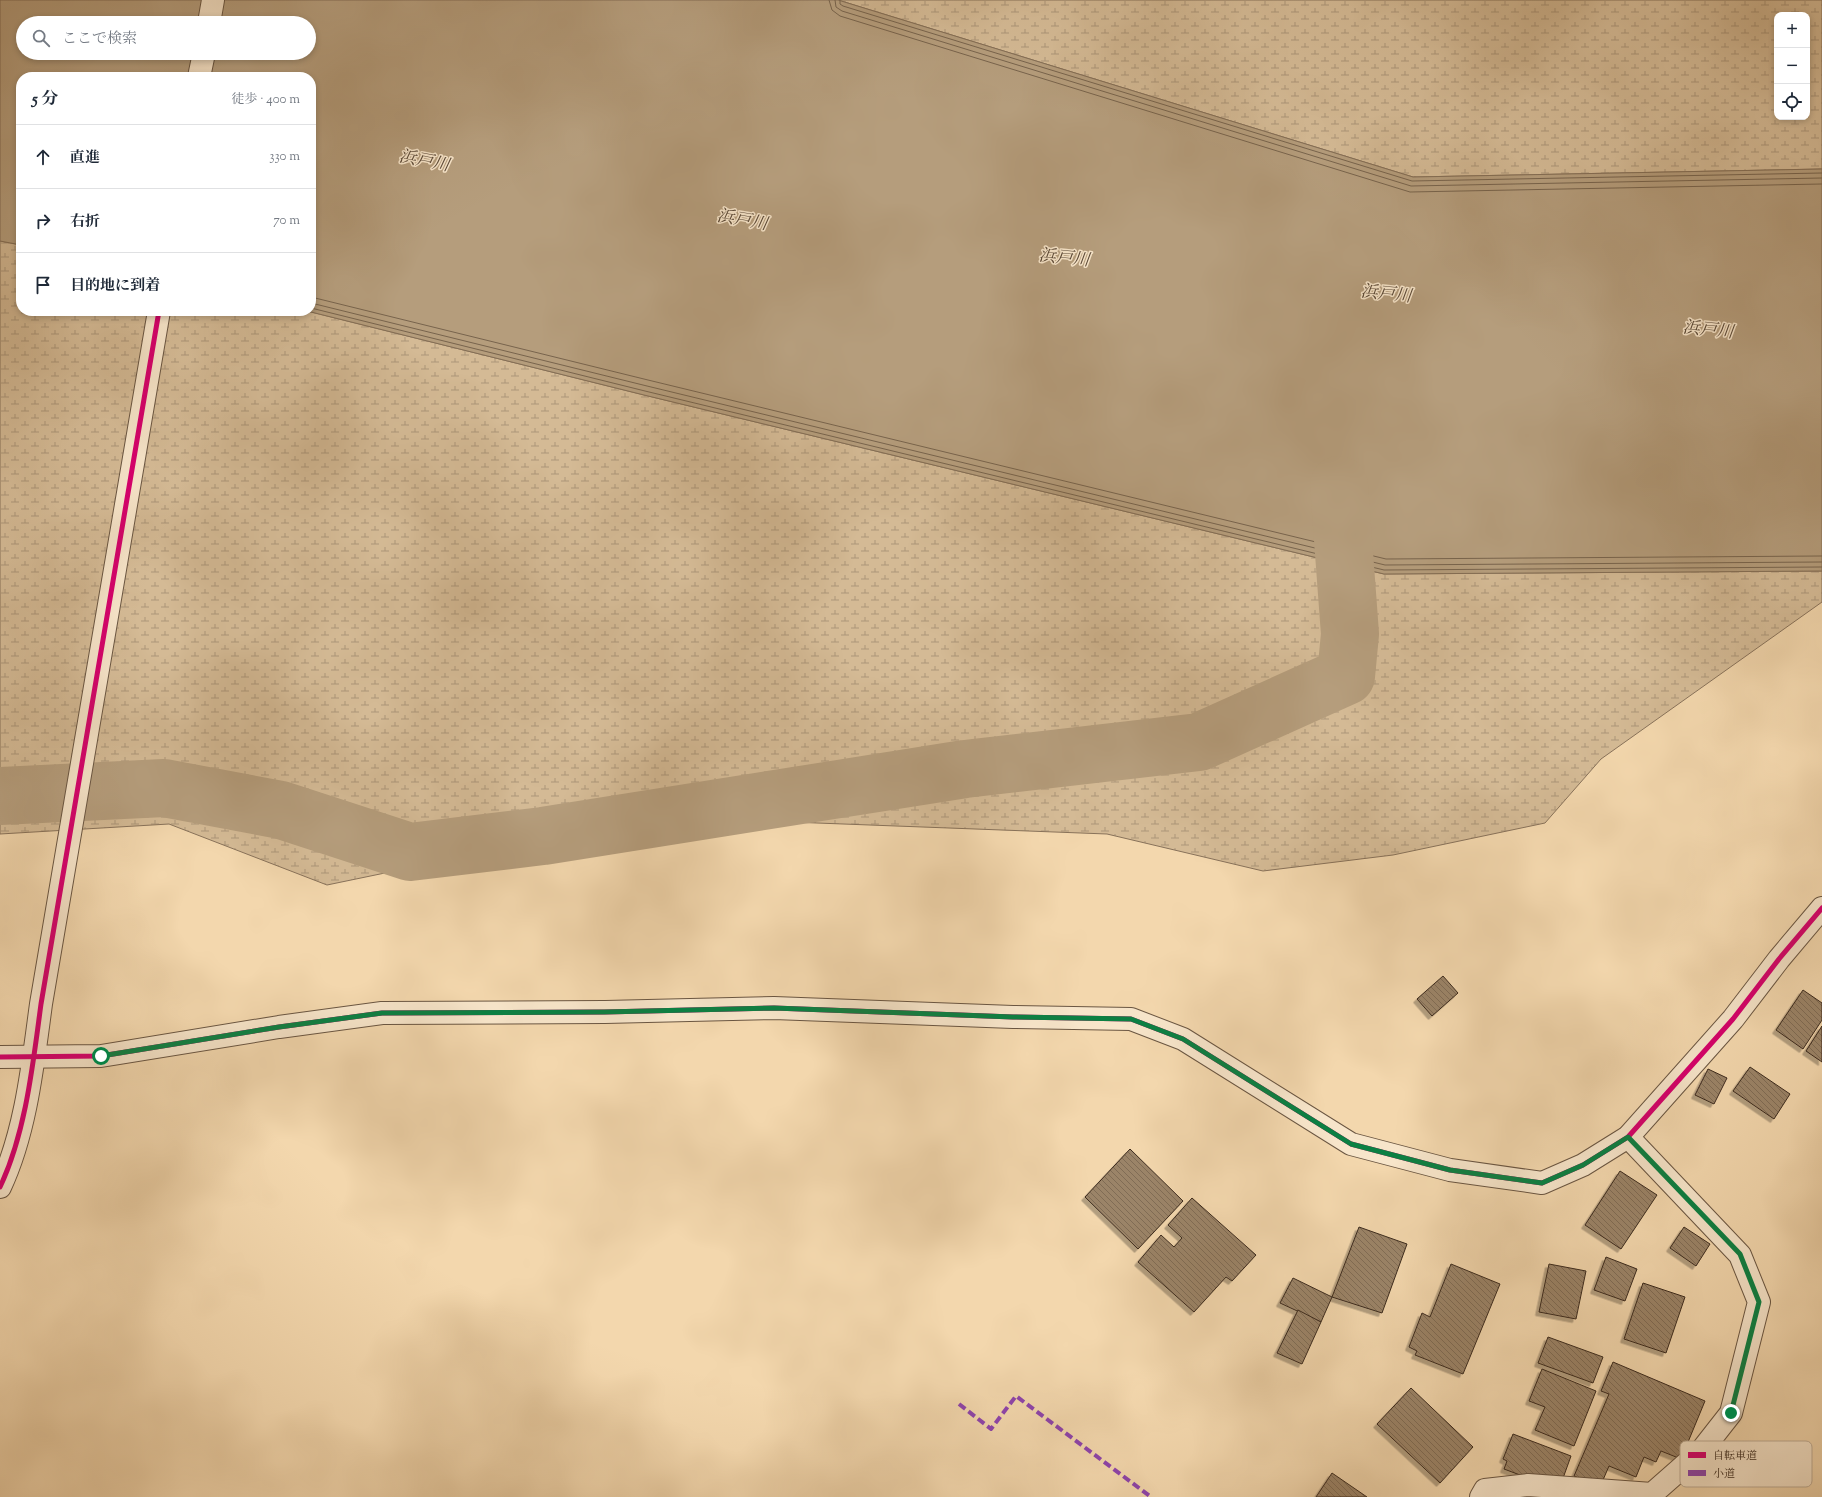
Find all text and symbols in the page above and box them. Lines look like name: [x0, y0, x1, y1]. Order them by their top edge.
map controls: [1774, 12, 1810, 120]
button: +: [1774, 12, 1810, 48]
search box: [16, 16, 316, 60]
icon: search: [30, 27, 52, 49]
text: ここで検索: [62, 29, 137, 50]
button: −: [1774, 48, 1810, 84]
button: locate: [1774, 84, 1810, 120]
text: 5 分: [32, 88, 58, 112]
text: 徒歩 · 400 m: [231, 91, 300, 109]
water label: 浜戸川: [397, 145, 453, 179]
icon: ahead: [32, 146, 54, 168]
text: 直進: [70, 148, 100, 169]
text: 330 m: [269, 148, 300, 166]
water label: 浜戸川: [715, 205, 771, 238]
icon: right: [32, 210, 54, 232]
text: 右折: [70, 212, 100, 233]
text: 70 m: [273, 212, 300, 230]
water label: 浜戸川: [1037, 244, 1093, 274]
icon: arrive: [32, 274, 54, 296]
text: 目的地に到着: [70, 276, 160, 297]
water label: 浜戸川: [1359, 280, 1415, 310]
water label: 浜戸川: [1681, 316, 1737, 346]
route start: [92, 1047, 110, 1065]
route end: [1722, 1404, 1740, 1422]
legend: [1680, 1441, 1812, 1487]
text: 自転車道: [1713, 1448, 1757, 1464]
text: 小道: [1713, 1466, 1735, 1482]

